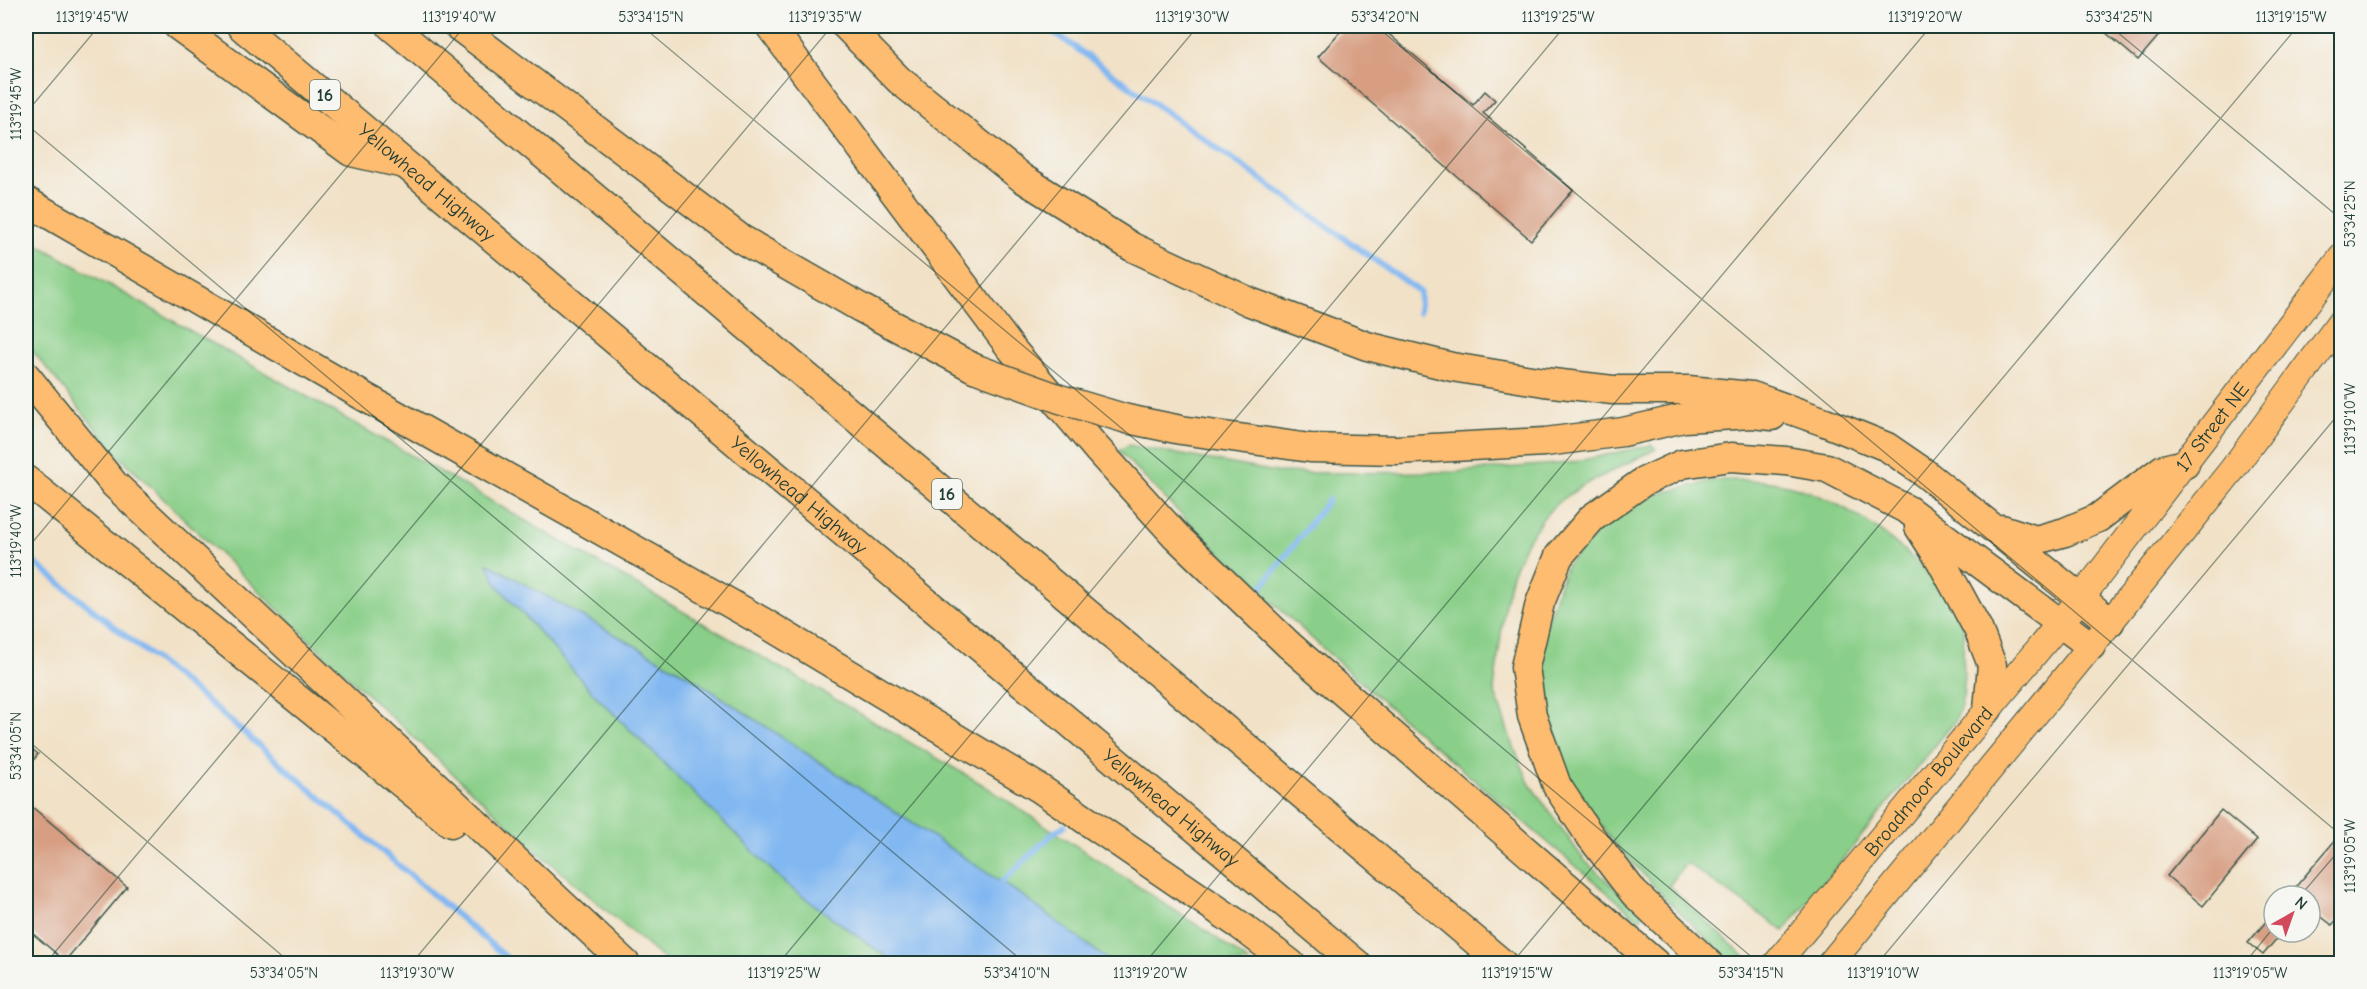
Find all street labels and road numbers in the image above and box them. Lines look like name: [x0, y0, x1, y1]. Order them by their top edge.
road number: 16: [310, 80, 340, 110]
street label: Yellowhead Highway: [354, 118, 500, 246]
street label: 17 Street NE: [2171, 378, 2253, 476]
street label: Yellowhead Highway: [726, 431, 872, 559]
road number: 16: [932, 479, 962, 509]
street label: Broadmoor Boulevard: [1859, 702, 1997, 861]
street label: Yellowhead Highway: [1098, 744, 1244, 872]

